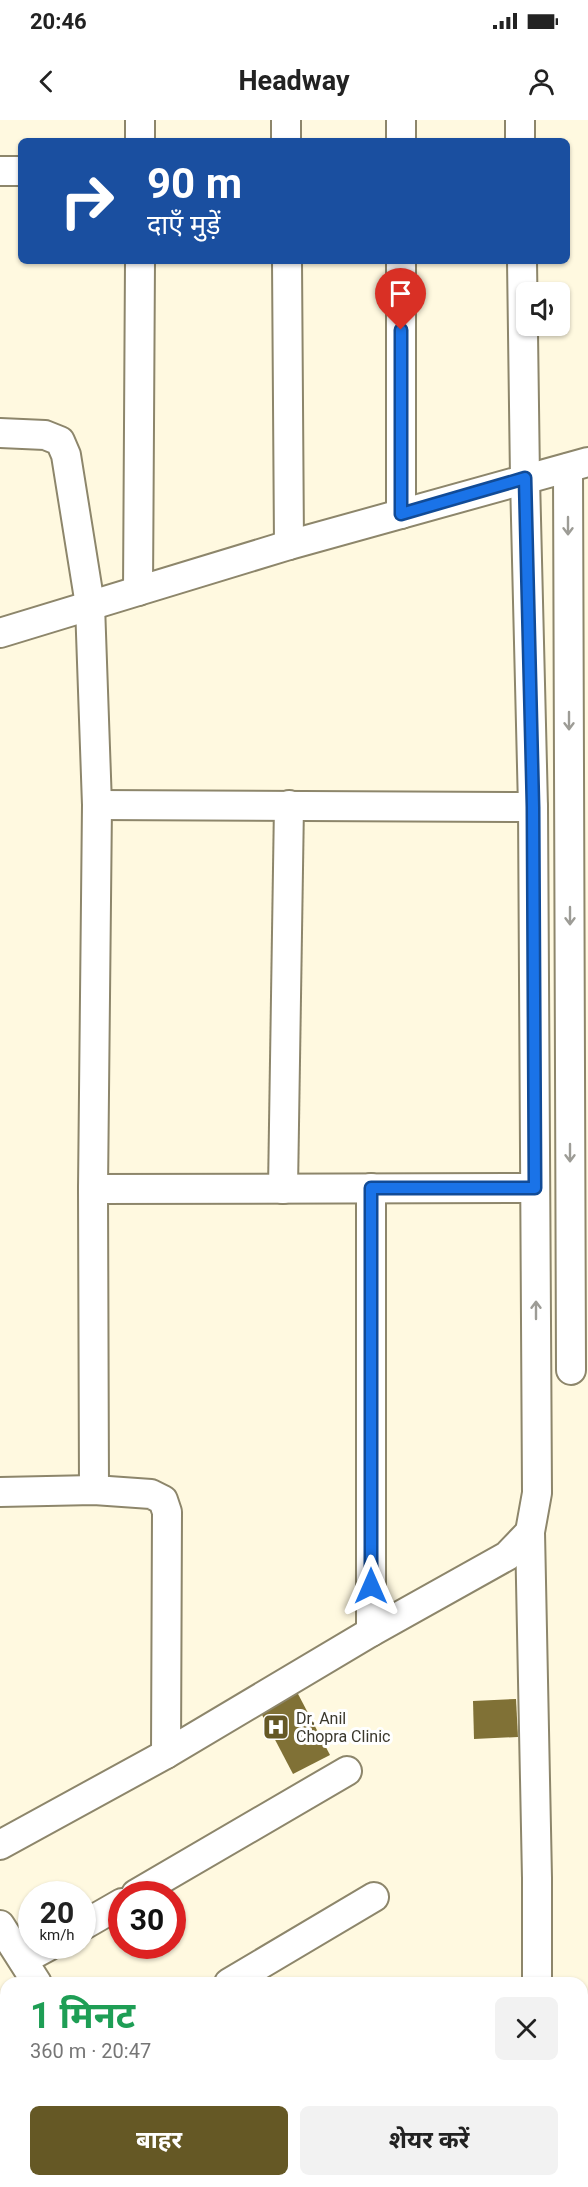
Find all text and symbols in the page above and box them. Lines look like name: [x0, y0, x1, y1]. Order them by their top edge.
text: 20:46: [30, 9, 87, 34]
icon: back: [30, 65, 63, 98]
text: Headway: [239, 65, 349, 97]
icon: person: [525, 65, 558, 98]
text: 90 m: [147, 159, 242, 208]
icon: right: [48, 162, 126, 240]
text: दाएँ मुड़ें: [147, 209, 221, 241]
pin: [375, 268, 426, 330]
icon: arrive: [384, 277, 417, 310]
map controls: [516, 282, 570, 336]
button: sound: [516, 282, 570, 336]
one-way arrow: [562, 516, 574, 536]
one-way arrow: [563, 711, 575, 731]
one-way arrow: [564, 906, 575, 926]
one-way arrow: [564, 1143, 576, 1163]
one-way arrow: [530, 1301, 542, 1321]
position arrow: [339, 1554, 403, 1618]
place label: Dr. Anil Chopra Clinic: [296, 1709, 390, 1746]
hospital icon: Dr. Anil Chopra Clinic: [261, 1712, 291, 1742]
speed limit sign: 30: [108, 1881, 186, 1959]
text: 20: [40, 1895, 74, 1930]
text: km/h: [39, 1926, 75, 1944]
text: 1 मिनट: [30, 1995, 135, 2037]
button: close: [495, 1997, 558, 2060]
text: 360 m · 20:47: [30, 2039, 151, 2063]
button: बाहर: [30, 2106, 288, 2175]
button: शेयर करें: [300, 2106, 558, 2175]

